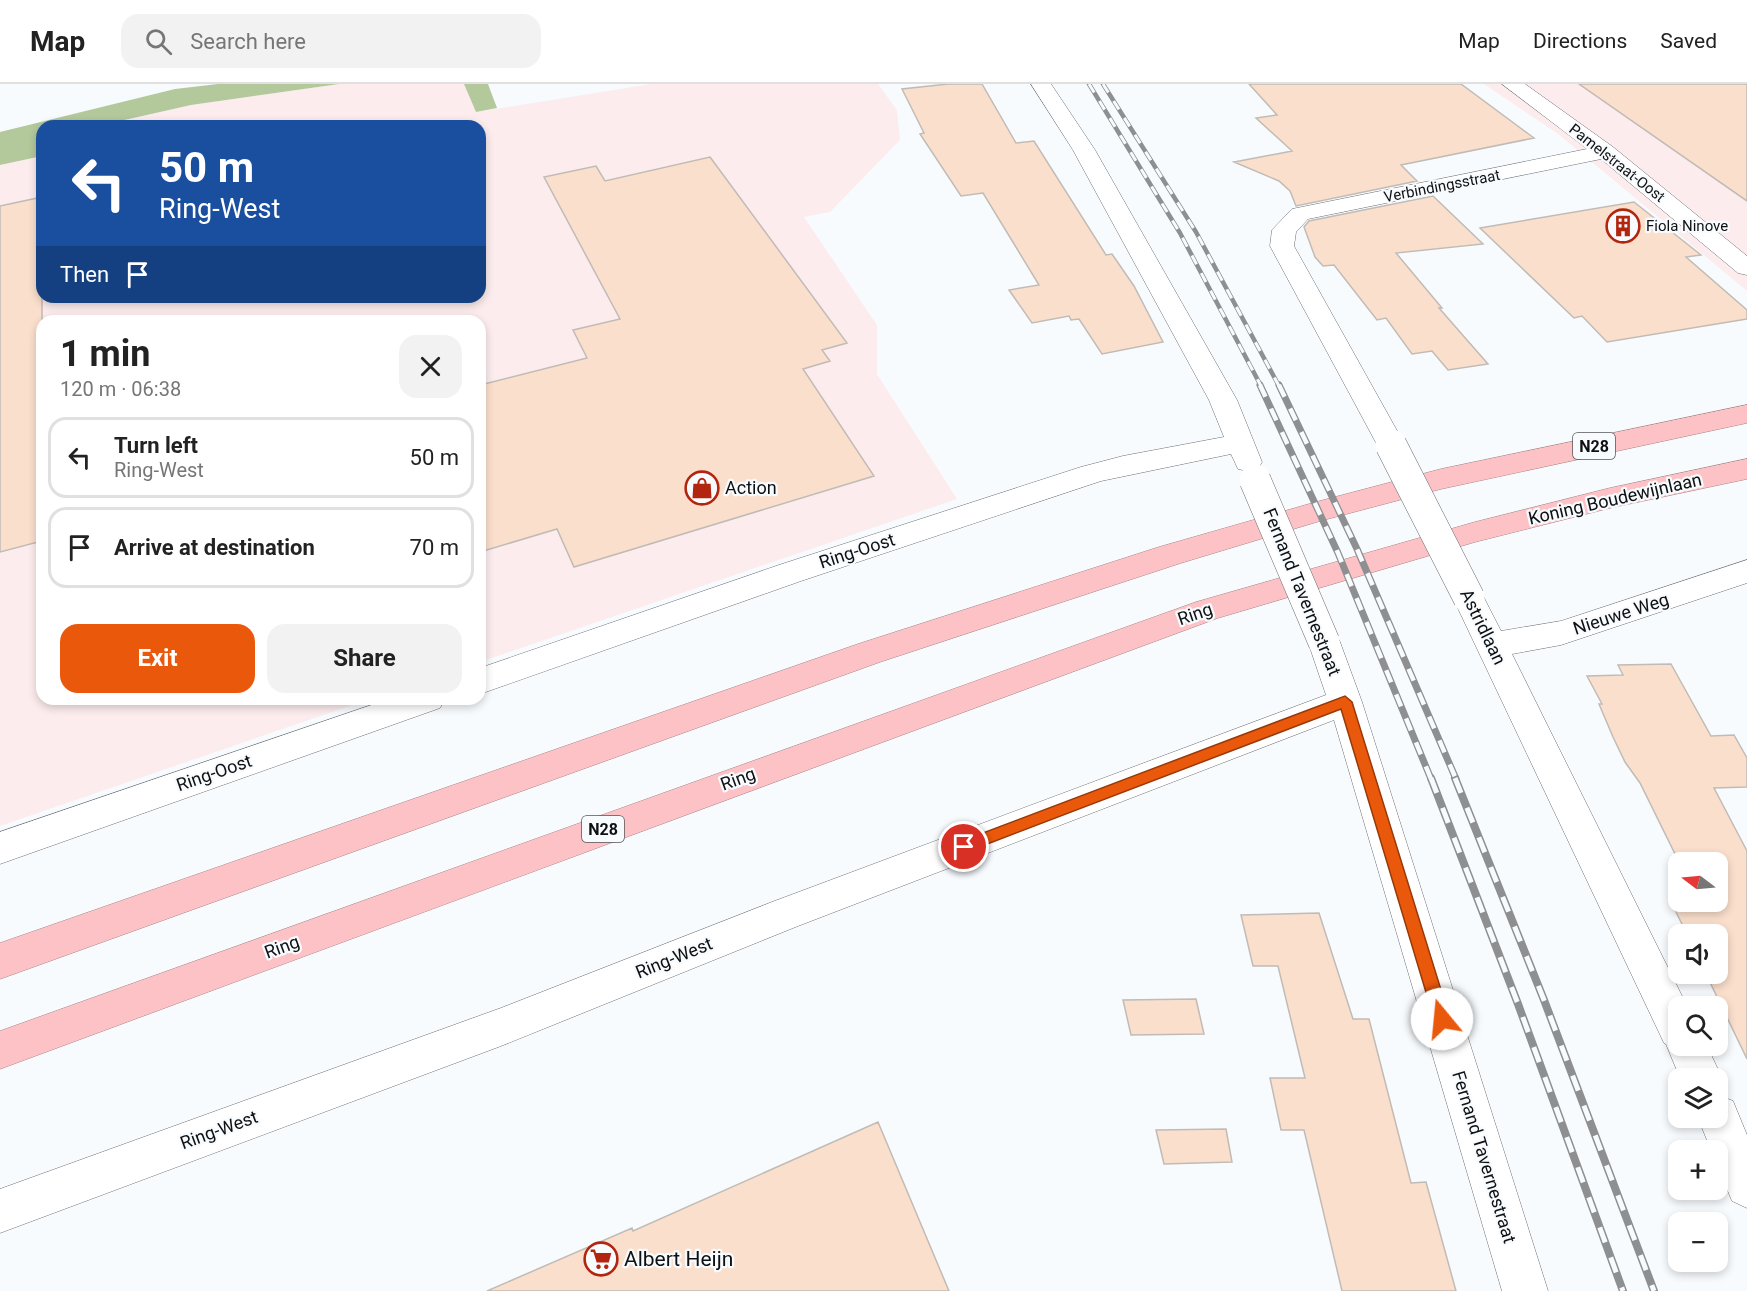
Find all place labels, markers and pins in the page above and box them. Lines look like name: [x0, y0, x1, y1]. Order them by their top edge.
building icon: Fiola Ninove: [1605, 208, 1641, 244]
place label: Fiola Ninove: [1646, 217, 1728, 235]
shop icon: Action: [684, 470, 720, 506]
place label: Action: [725, 477, 777, 498]
pin: [938, 821, 989, 872]
supermarket icon: Albert Heijn: [583, 1241, 619, 1277]
place label: Albert Heijn: [624, 1247, 733, 1271]

